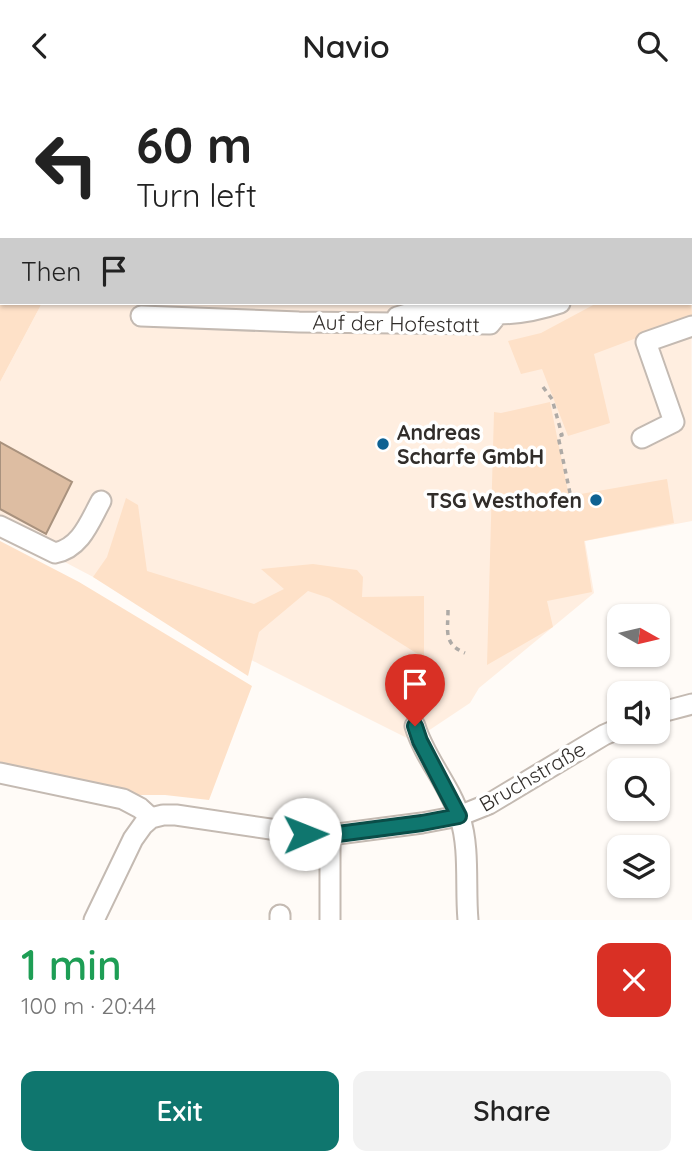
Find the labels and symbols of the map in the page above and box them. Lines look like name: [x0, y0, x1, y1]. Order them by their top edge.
street label: Auf der Hofestatt: [312, 309, 480, 337]
place label: Andreas Scharfe GmbH: [397, 419, 544, 469]
marker: Andreas Scharfe GmbH: [375, 436, 391, 452]
place label: TSG Westhofen: [426, 487, 582, 513]
marker: TSG Westhofen: [588, 492, 604, 508]
north arrow: [607, 604, 670, 667]
pin: [385, 654, 445, 726]
street label: Bruchstraße: [474, 735, 590, 817]
position arrow: [268, 797, 342, 871]

